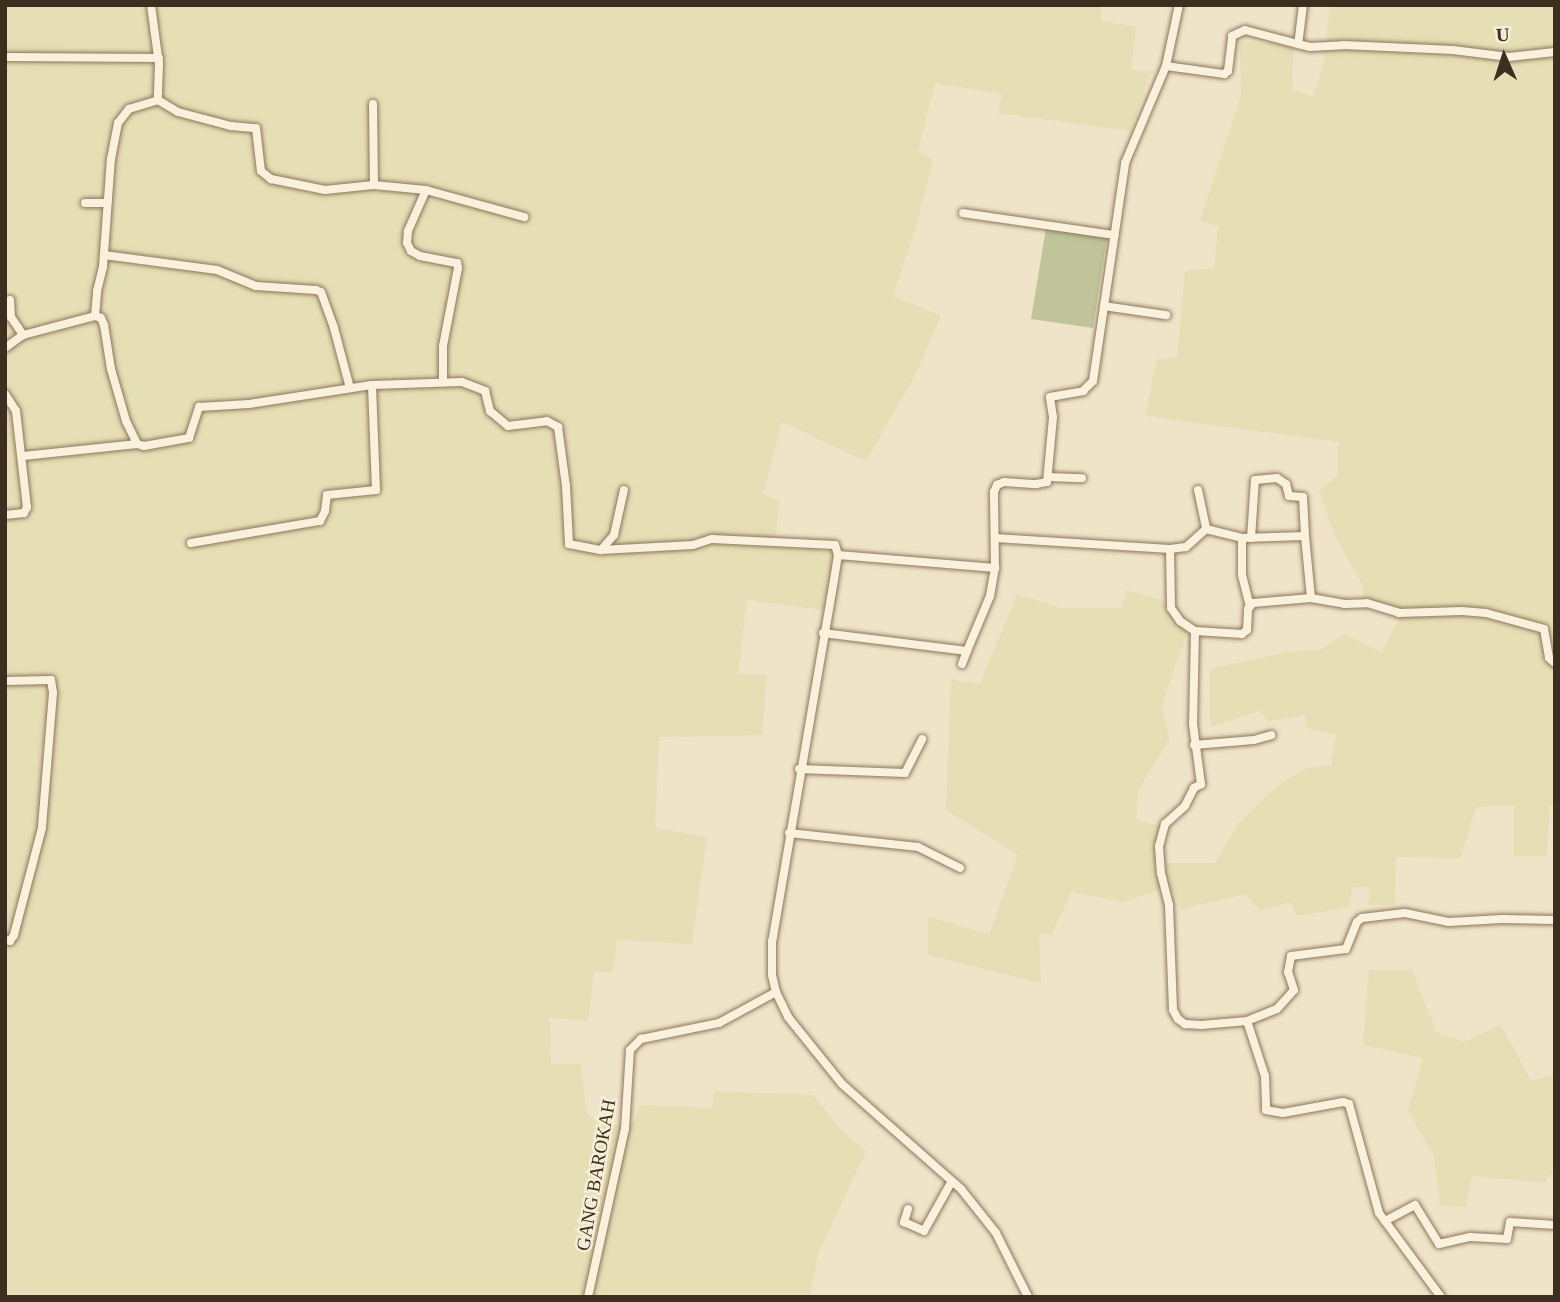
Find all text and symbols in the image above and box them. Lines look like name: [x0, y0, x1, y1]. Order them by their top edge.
north arrow: [1469, 21, 1539, 91]
text: U: [1495, 24, 1510, 45]
street label: GANG BAROKAH: [571, 1097, 621, 1253]

